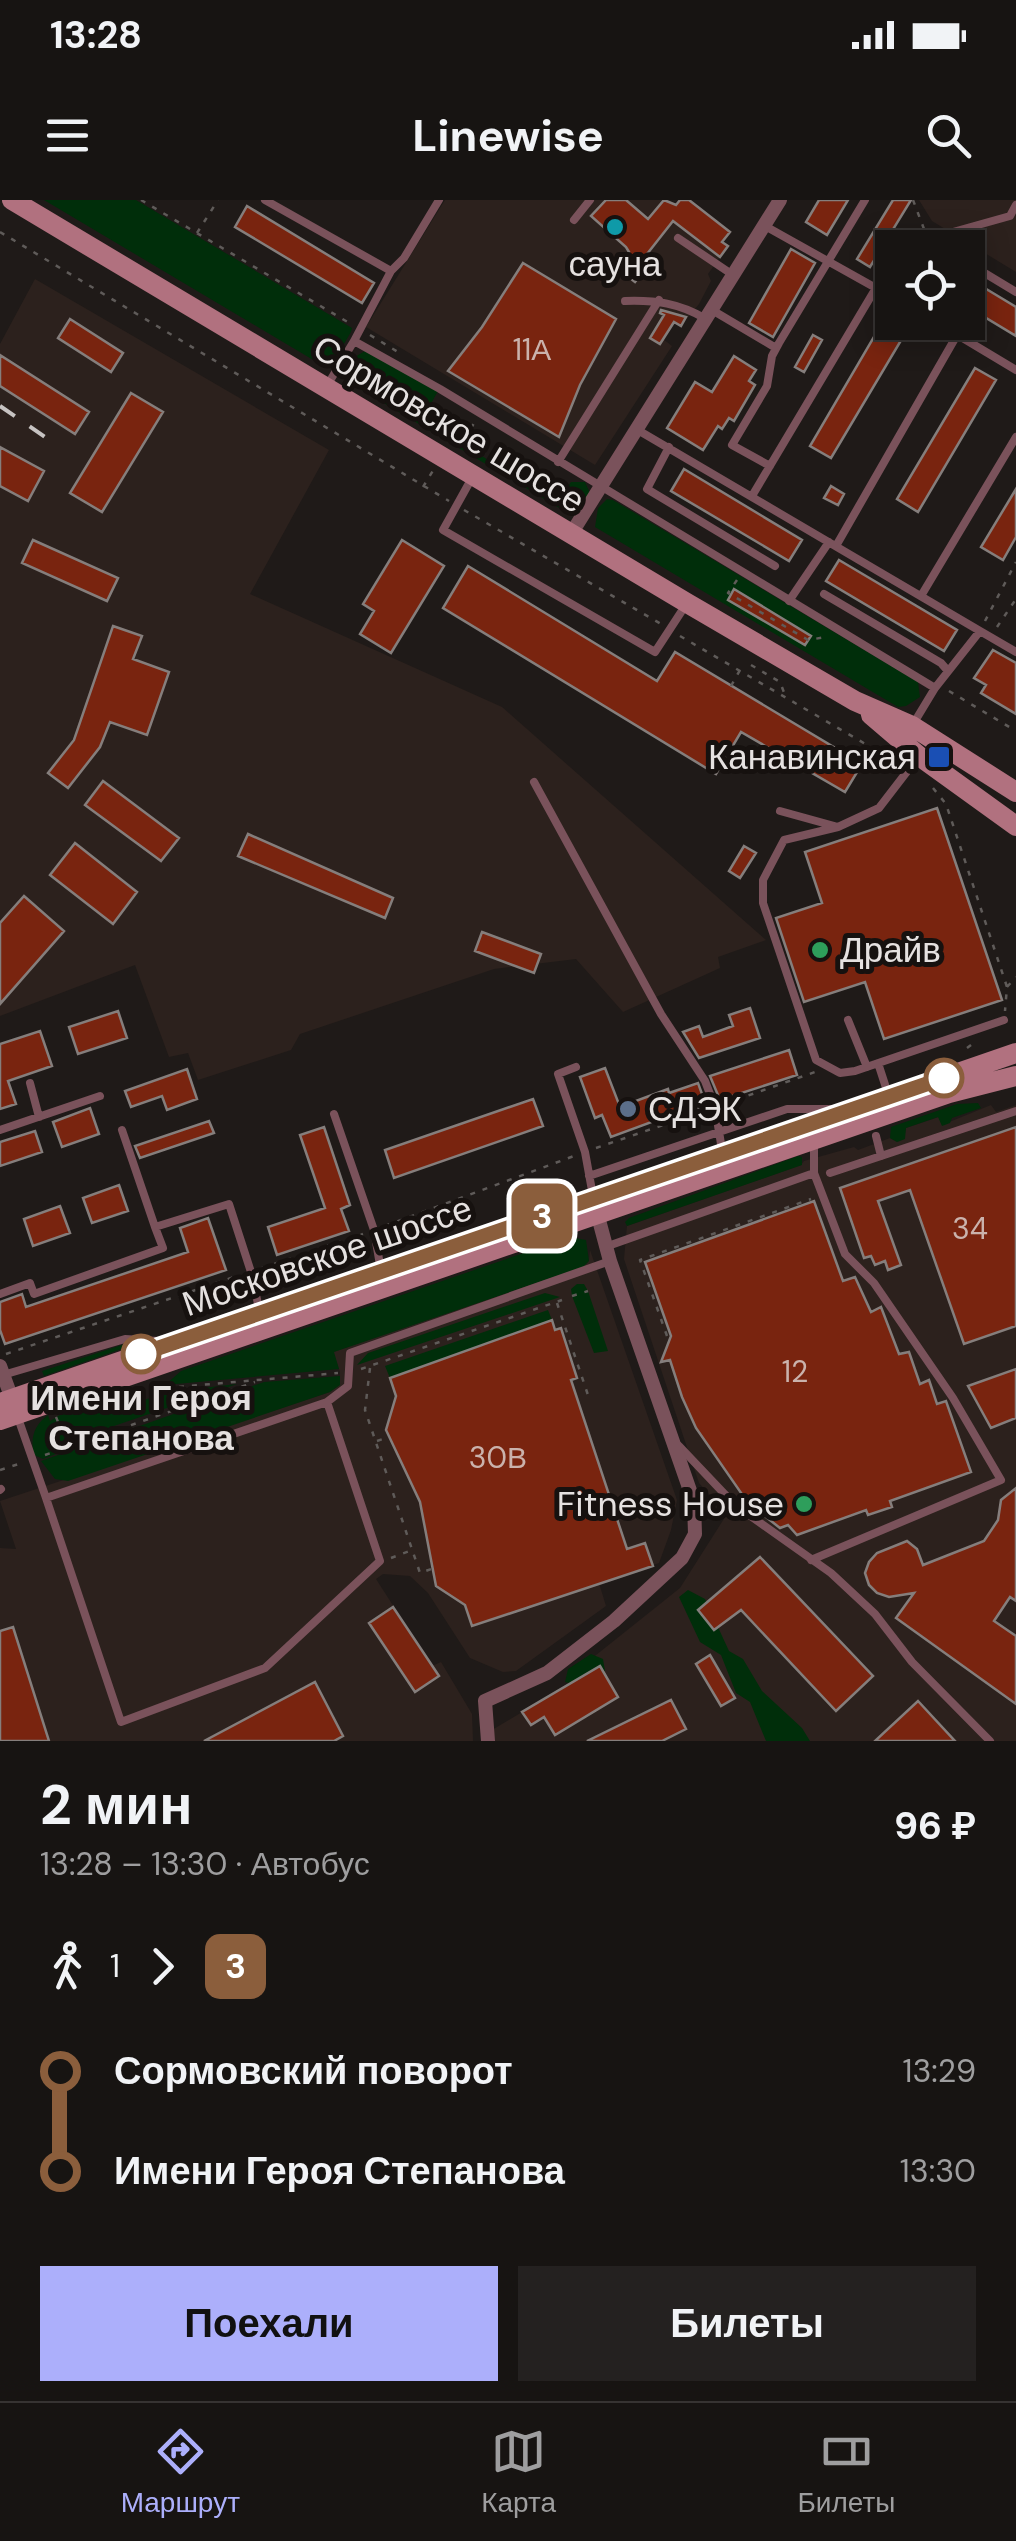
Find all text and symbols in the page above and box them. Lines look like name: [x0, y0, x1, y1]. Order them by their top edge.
text: 13:28: [50, 10, 142, 60]
text: Linewise: [412, 106, 604, 165]
icon: menu: [40, 108, 95, 163]
icon: search: [921, 108, 976, 163]
marker: сауна: [604, 216, 626, 238]
map controls: [875, 230, 985, 340]
button: locate: [875, 230, 985, 340]
place label: сауна: [569, 241, 662, 287]
street label: Сормовское шоссе: [305, 325, 593, 523]
house number: 11А: [513, 330, 551, 369]
place label: Канавинская: [708, 734, 916, 780]
marker: Канавинская: [926, 744, 952, 770]
place label: Драйв: [840, 927, 941, 973]
marker: Драйв: [809, 939, 831, 961]
unlabelled marker: [925, 1059, 963, 1097]
place label: СДЭК: [648, 1086, 742, 1132]
marker: СДЭК: [617, 1098, 639, 1120]
line badge: 3: [510, 1184, 574, 1248]
street label: Московское шоссе: [176, 1185, 478, 1327]
text: 3: [531, 1193, 553, 1239]
house number: 34: [952, 1209, 988, 1248]
marker: Имени Героя Степанова: [122, 1335, 160, 1373]
house number: 12: [782, 1352, 808, 1391]
place label: Имени Героя Степанова: [30, 1375, 252, 1461]
house number: 30В: [469, 1438, 527, 1477]
place label: Fitness House: [557, 1481, 784, 1527]
marker: Fitness House: [793, 1493, 815, 1515]
text: 2 мин: [40, 1769, 192, 1841]
text: 96 ₽: [894, 1801, 976, 1851]
text: 13:28 – 13:30 · Автобус: [40, 1843, 370, 1885]
icon: walk: [40, 1939, 95, 1994]
icon: forward: [135, 1939, 190, 1994]
text: 3: [225, 1943, 246, 1989]
text: 1: [110, 1945, 120, 1987]
text: Сормовский поворот: [114, 2046, 513, 2096]
text: 13:29: [902, 2050, 976, 2092]
text: Имени Героя Степанова: [114, 2146, 565, 2196]
text: 13:30: [900, 2150, 976, 2192]
button: Поехали: [40, 2266, 498, 2381]
button: Билеты: [518, 2266, 976, 2381]
tab: Маршрут: [121, 2424, 240, 2521]
tab: Карта: [481, 2424, 556, 2521]
tab: Билеты: [797, 2424, 895, 2521]

